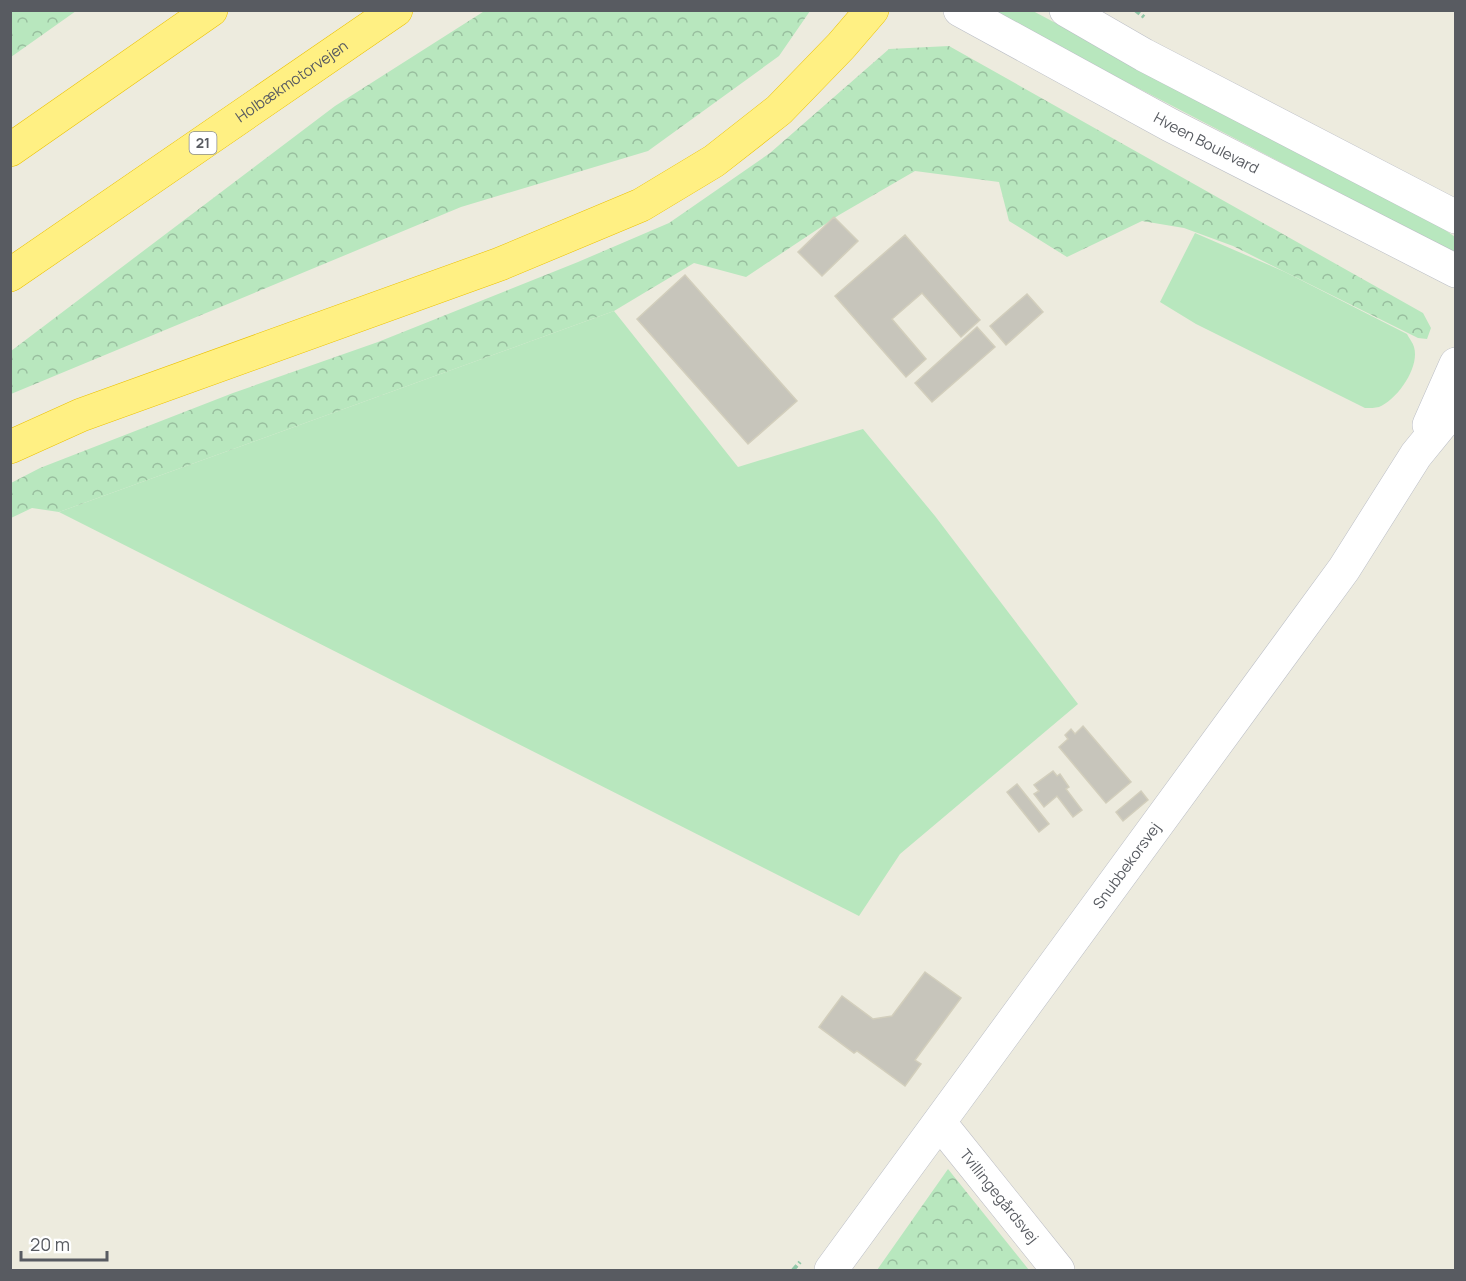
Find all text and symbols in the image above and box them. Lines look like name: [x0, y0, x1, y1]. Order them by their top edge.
street label: Holbækmotorvejen: [231, 35, 352, 127]
street label: Hveen Boulevard: [1150, 107, 1263, 179]
road number: 21: [190, 132, 216, 154]
street label: Snubbekorsvej: [1088, 818, 1165, 913]
street label: Tvillingegårdsvej: [955, 1145, 1043, 1247]
scale bar: [21, 1224, 106, 1262]
text: 20 m: [30, 1232, 70, 1256]

